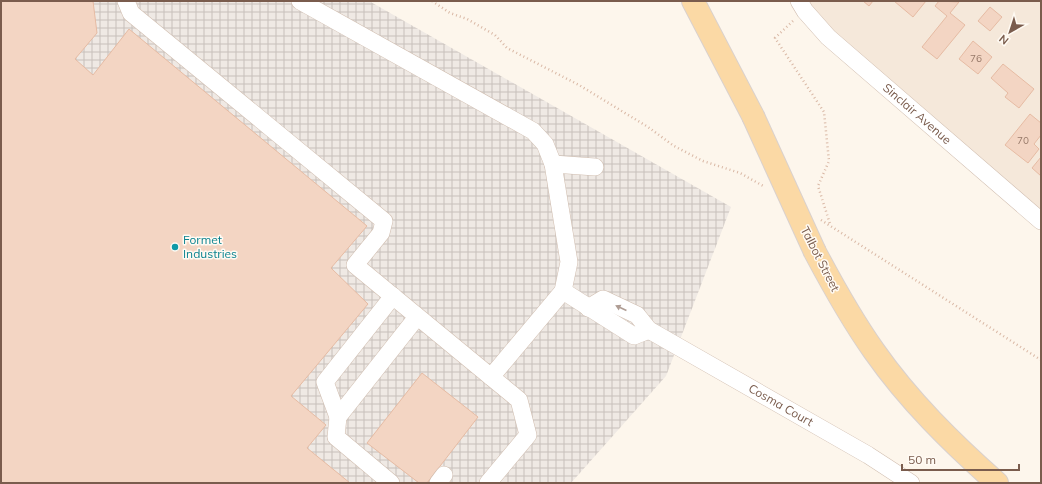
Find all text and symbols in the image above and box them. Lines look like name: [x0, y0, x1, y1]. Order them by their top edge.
north arrow: [990, 12, 1030, 52]
text: N: [996, 32, 1011, 48]
house number: 76: [970, 52, 982, 65]
street label: Sinclair Avenue: [880, 80, 955, 147]
house number: 70: [1017, 134, 1029, 147]
street label: Talbot Street: [798, 224, 843, 294]
place label: Formet Industries: [183, 232, 237, 261]
marker: Formet Industries: [170, 242, 180, 252]
one-way arrow: [615, 305, 627, 311]
street label: Cosma Court: [746, 380, 816, 429]
scale bar: [902, 446, 1019, 472]
text: 50 m: [908, 452, 936, 467]

